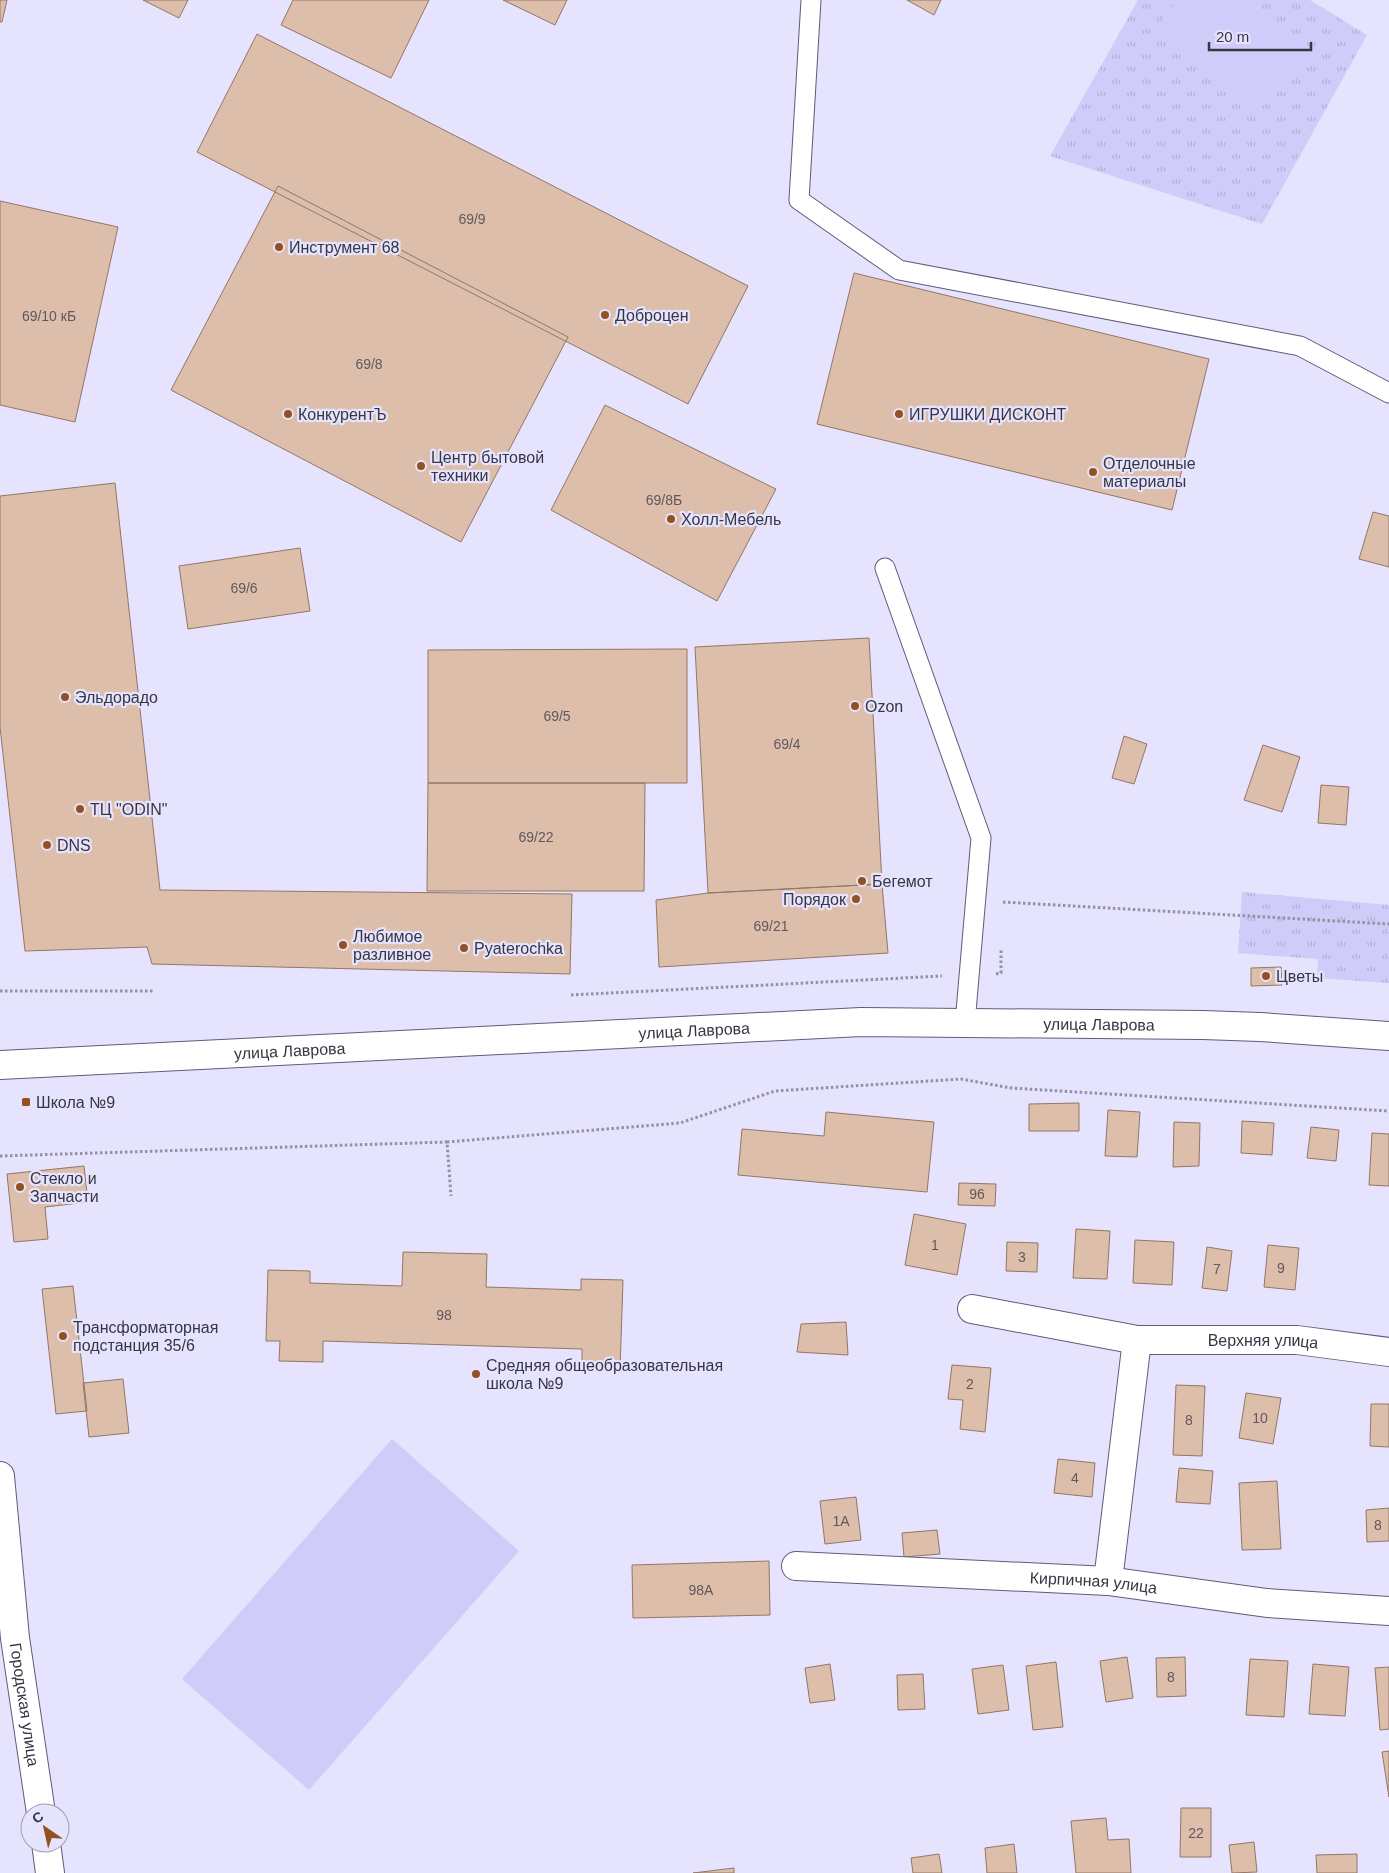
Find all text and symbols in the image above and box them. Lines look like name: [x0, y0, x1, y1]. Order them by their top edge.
scale bar: [1209, 20, 1312, 52]
text: 20 m: [1216, 28, 1249, 45]
house number: 69/9: [458, 211, 486, 227]
place label: Инструмент 68: [289, 239, 400, 256]
marker: Инструмент 68: [273, 241, 285, 253]
place label: Доброцен: [615, 307, 689, 324]
house number: 69/10 кБ: [22, 308, 76, 324]
marker: Доброцен: [599, 309, 611, 321]
house number: 69/8: [355, 356, 383, 372]
place label: КонкурентЪ: [298, 406, 387, 423]
place label: ИГРУШКИ ДИСКОНТ: [909, 406, 1067, 423]
marker: КонкурентЪ: [282, 408, 294, 420]
marker: ИГРУШКИ ДИСКОНТ: [893, 408, 905, 420]
place label: Центр бытовой техники: [431, 449, 544, 484]
place label: Отделочные материалы: [1103, 455, 1196, 490]
marker: Центр бытовой техники: [415, 460, 427, 472]
marker: Отделочные материалы: [1087, 466, 1099, 478]
house number: 69/8Б: [646, 492, 682, 508]
place label: Холл-Мебель: [681, 511, 781, 528]
marker: Холл-Мебель: [665, 513, 677, 525]
house number: 69/6: [230, 580, 258, 596]
place label: Эльдорадо: [75, 689, 158, 706]
marker: Эльдорадо: [59, 691, 71, 703]
place label: Ozon: [865, 698, 903, 715]
marker: Ozon: [849, 700, 861, 712]
house number: 69/5: [543, 708, 571, 724]
house number: 69/4: [773, 736, 801, 752]
place label: ТЦ "ODIN": [90, 801, 167, 818]
marker: ТЦ "ODIN": [74, 803, 86, 815]
house number: 69/22: [518, 829, 554, 845]
place label: DNS: [57, 837, 91, 854]
marker: DNS: [41, 839, 53, 851]
place label: Бегемот: [872, 873, 933, 890]
marker: Бегемот: [856, 875, 868, 887]
place label: Порядок: [783, 891, 847, 908]
marker: Порядок: [850, 893, 862, 905]
house number: 69/21: [753, 918, 789, 934]
place label: Любимое разливное: [353, 928, 431, 963]
marker: Любимое разливное: [337, 939, 349, 951]
place label: Pyaterochka: [474, 940, 563, 957]
marker: Pyaterochka: [458, 942, 470, 954]
place label: Цветы: [1276, 968, 1323, 985]
marker: Цветы: [1260, 970, 1272, 982]
street label: улица Лаврова: [1043, 1015, 1155, 1033]
street label: улица Лаврова: [638, 1019, 750, 1042]
street label: улица Лаврова: [234, 1039, 346, 1062]
place label: Школа №9: [36, 1094, 115, 1111]
marker: Школа №9: [20, 1096, 32, 1108]
place label: Стекло и Запчасти: [30, 1170, 99, 1205]
marker: Стекло и Запчасти: [14, 1181, 26, 1193]
house number: 96: [969, 1186, 985, 1202]
house number: 1: [931, 1237, 939, 1253]
house number: 3: [1018, 1249, 1026, 1265]
house number: 9: [1277, 1260, 1285, 1276]
house number: 7: [1213, 1261, 1221, 1277]
house number: 98: [436, 1307, 452, 1323]
place label: Трансформаторная подстанция 35/6: [73, 1319, 218, 1354]
marker: Трансформаторная подстанция 35/6: [57, 1330, 69, 1342]
street label: Верхняя улица: [1208, 1332, 1320, 1351]
place label: Средняя общеобразовательная школа №9: [486, 1357, 723, 1392]
marker: Средняя общеобразовательная школа №9: [470, 1368, 482, 1380]
house number: 2: [966, 1376, 974, 1392]
house number: 10: [1252, 1410, 1268, 1426]
house number: 8: [1185, 1412, 1193, 1428]
house number: 4: [1071, 1470, 1079, 1486]
house number: 1А: [832, 1513, 850, 1529]
house number: 8: [1374, 1517, 1382, 1533]
street label: Кирпичная улица: [1029, 1569, 1158, 1596]
house number: 98А: [689, 1582, 714, 1598]
street label: Городская улица: [7, 1642, 42, 1768]
house number: 8: [1167, 1669, 1175, 1685]
north arrow: [20, 1803, 70, 1853]
text: С: [29, 1808, 46, 1827]
house number: 22: [1188, 1825, 1204, 1841]

